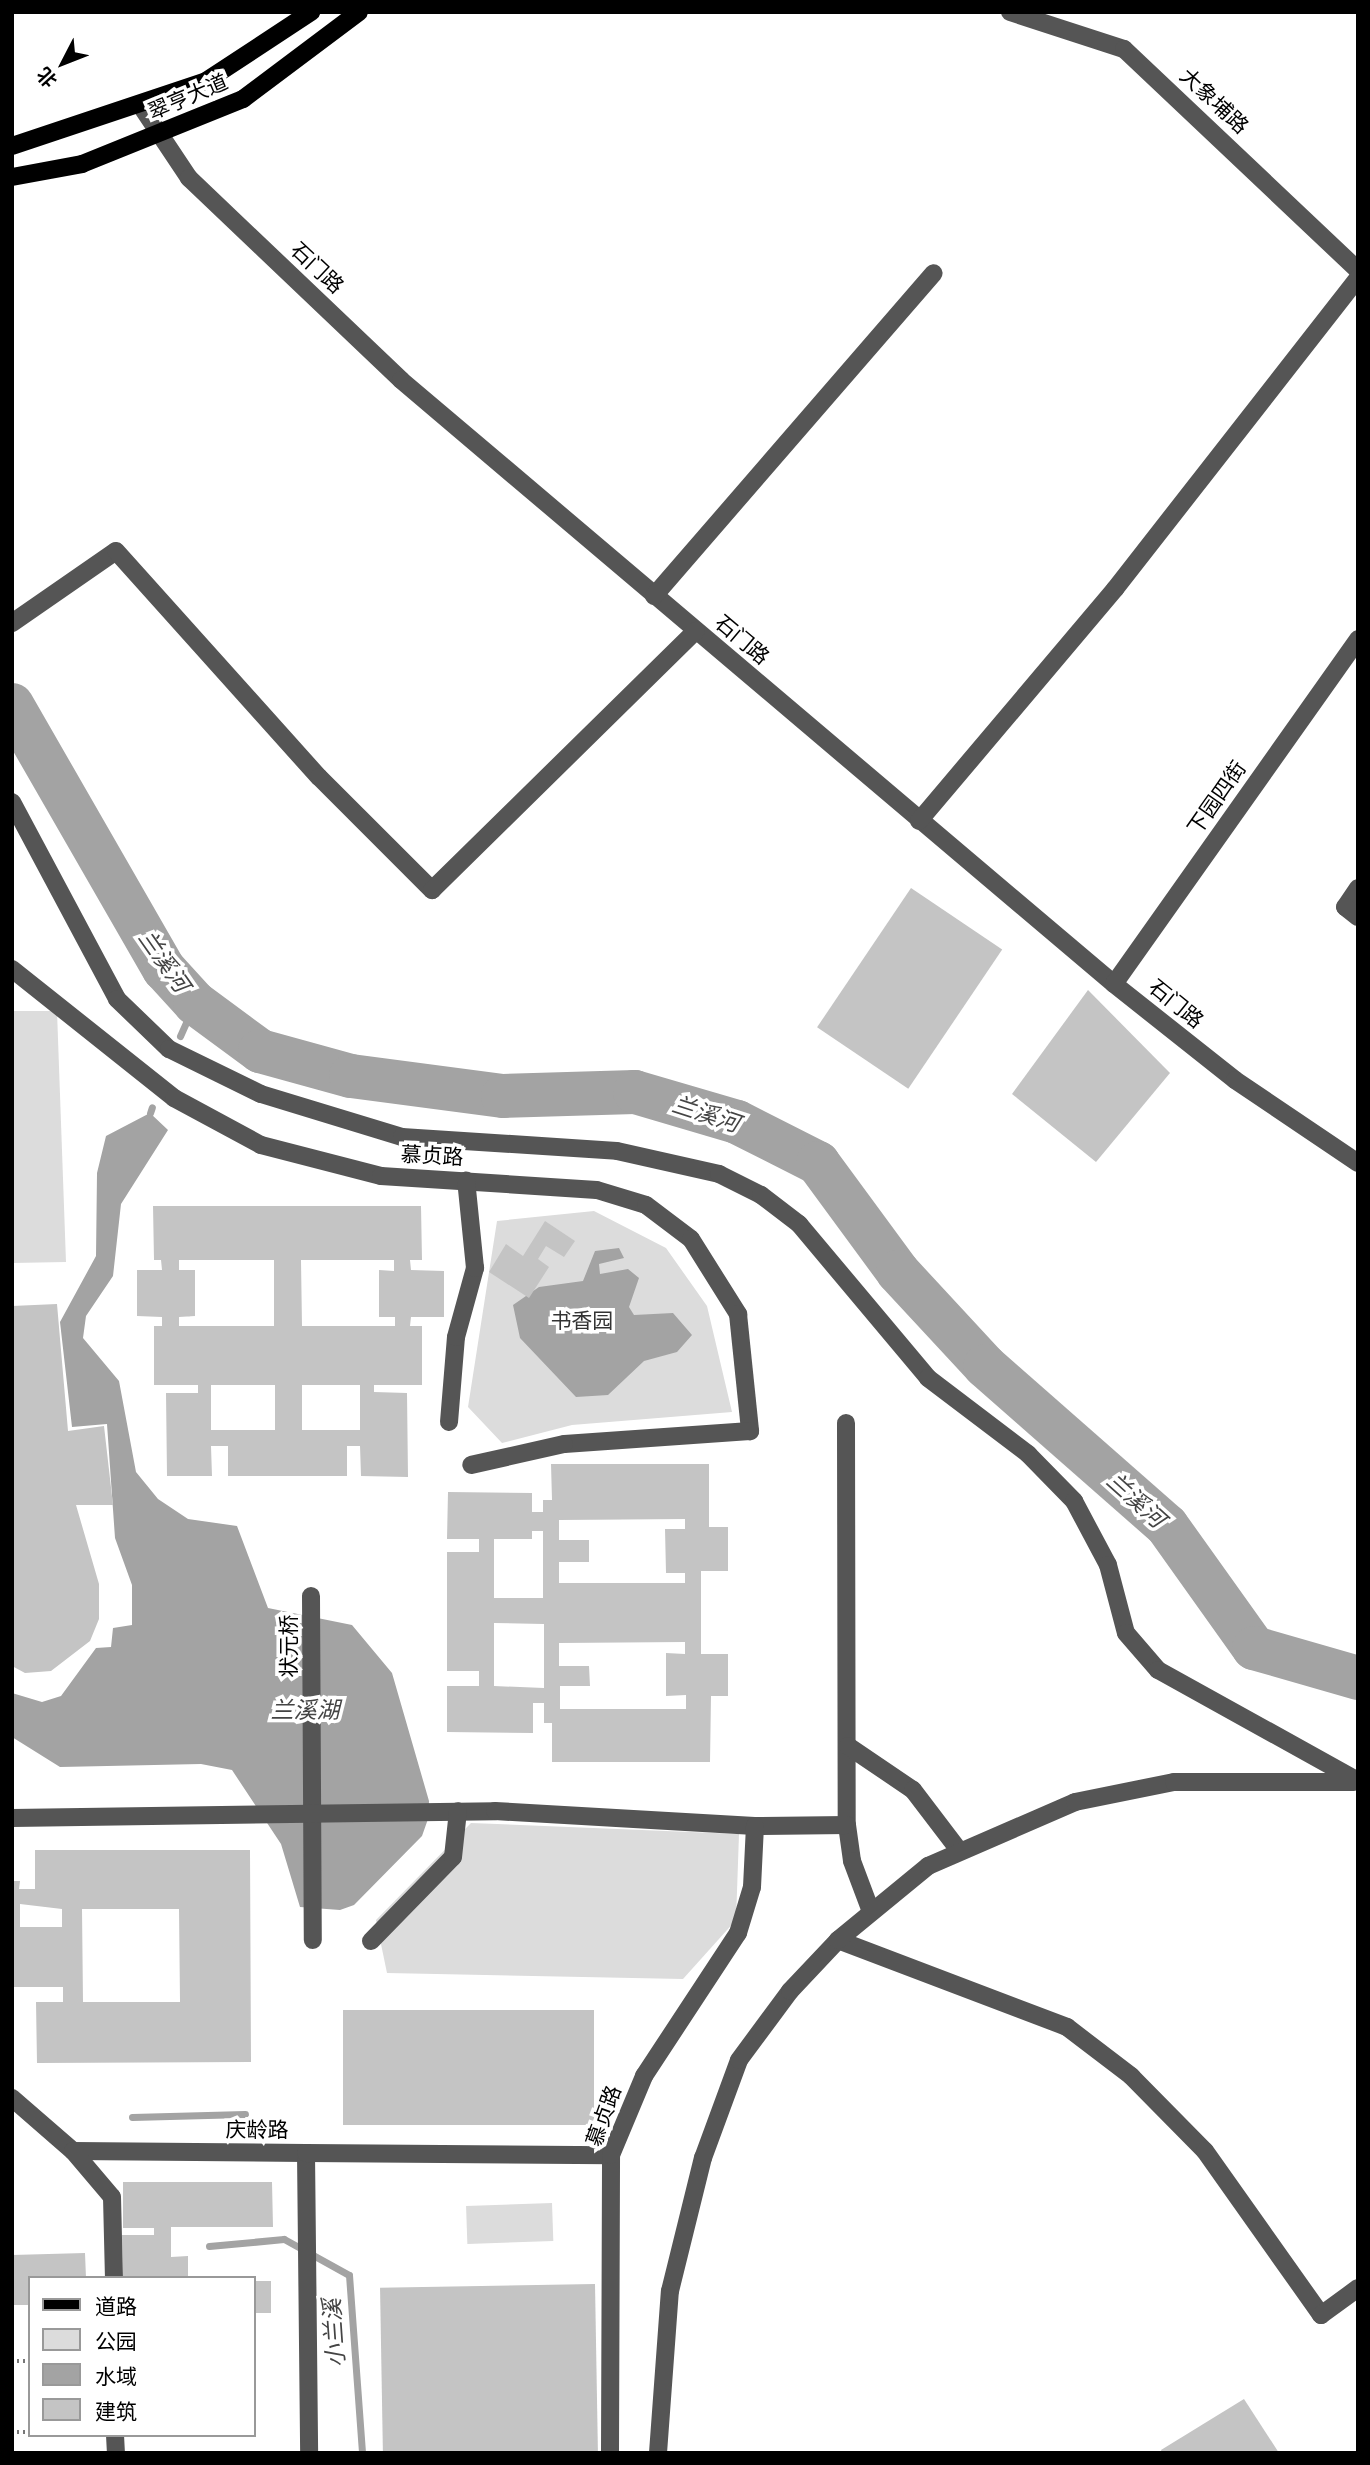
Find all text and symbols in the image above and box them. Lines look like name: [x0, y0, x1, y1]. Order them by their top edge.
north arrow: [28, 28, 98, 98]
text: 北: [32, 63, 62, 92]
street label: 大象埔路: [1175, 63, 1253, 139]
street label: 翠亨大道: [144, 69, 232, 125]
street label: 石门路: [285, 237, 349, 299]
street label: 石门路: [710, 610, 774, 670]
street label: 下园四街: [1183, 756, 1251, 840]
water label: 兰溪河: [133, 925, 195, 997]
street label: 石门路: [1144, 974, 1208, 1034]
water label: 兰溪河: [669, 1090, 743, 1138]
street label: 慕贞路: [400, 1142, 464, 1170]
park label: 书香园: [551, 1308, 613, 1334]
water label: 兰溪河: [1101, 1467, 1171, 1533]
street label: 状元桥: [276, 1615, 302, 1677]
water label: 兰溪湖: [271, 1696, 339, 1724]
street label: 慕贞路: [581, 2082, 627, 2150]
street label: 庆龄路: [226, 2117, 288, 2143]
legend: [28, 2276, 256, 2437]
text: 道路: [95, 2294, 137, 2320]
water label: 小兰溪: [318, 2298, 350, 2368]
text: 公园: [95, 2329, 137, 2355]
text: 水域: [95, 2364, 137, 2390]
text: 建筑: [95, 2399, 137, 2425]

